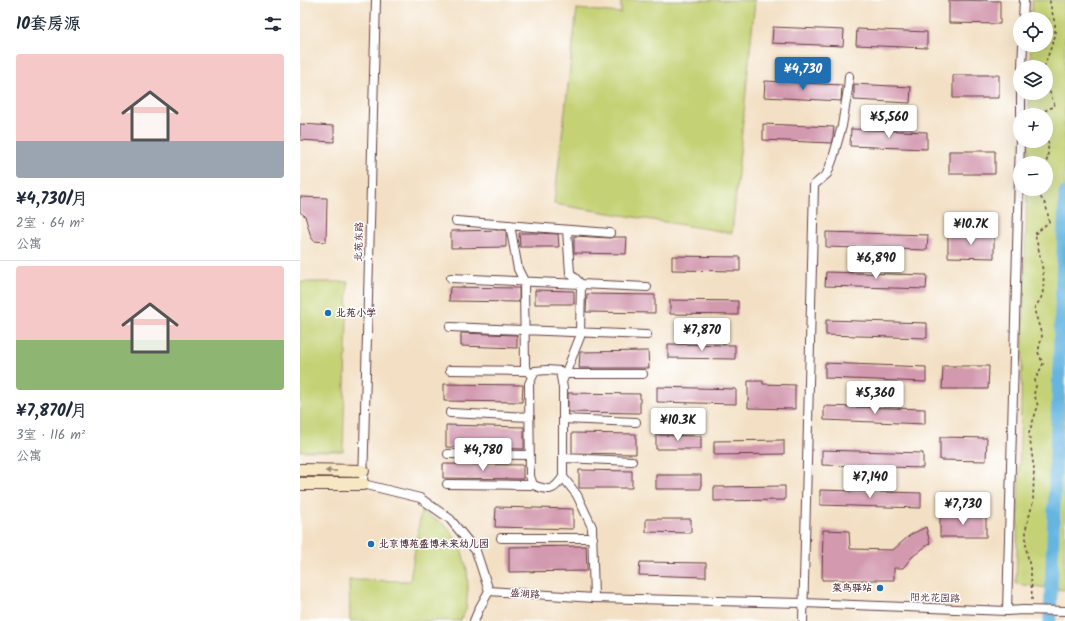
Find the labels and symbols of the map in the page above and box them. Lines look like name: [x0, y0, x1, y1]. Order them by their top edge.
pin: ¥4,730: [770, 57, 836, 91]
pin: ¥5,560: [856, 105, 922, 139]
pin: ¥10.7K: [938, 212, 1004, 246]
street label: 北苑东路: [350, 222, 368, 262]
pin: ¥6,890: [843, 246, 909, 280]
place label: 北苑小学: [336, 305, 376, 321]
marker: 北苑小学: [323, 308, 333, 318]
pin: ¥7,870: [669, 318, 735, 352]
pin: ¥5,360: [842, 381, 908, 415]
pin: ¥10.3K: [645, 408, 711, 442]
pin: ¥4,780: [450, 438, 516, 472]
pin: ¥7,140: [837, 465, 903, 499]
one-way arrow: [325, 467, 337, 474]
pin: ¥7,730: [930, 492, 996, 526]
place label: 北京博苑盛博未来幼儿园: [379, 536, 489, 552]
marker: 北京博苑盛博未来幼儿园: [366, 539, 376, 549]
place label: 菜鸟驿站: [832, 580, 872, 596]
marker: 菜鸟驿站: [875, 583, 885, 593]
street label: 盛湖路: [509, 585, 541, 603]
street label: 阳光花园路: [910, 589, 960, 607]

